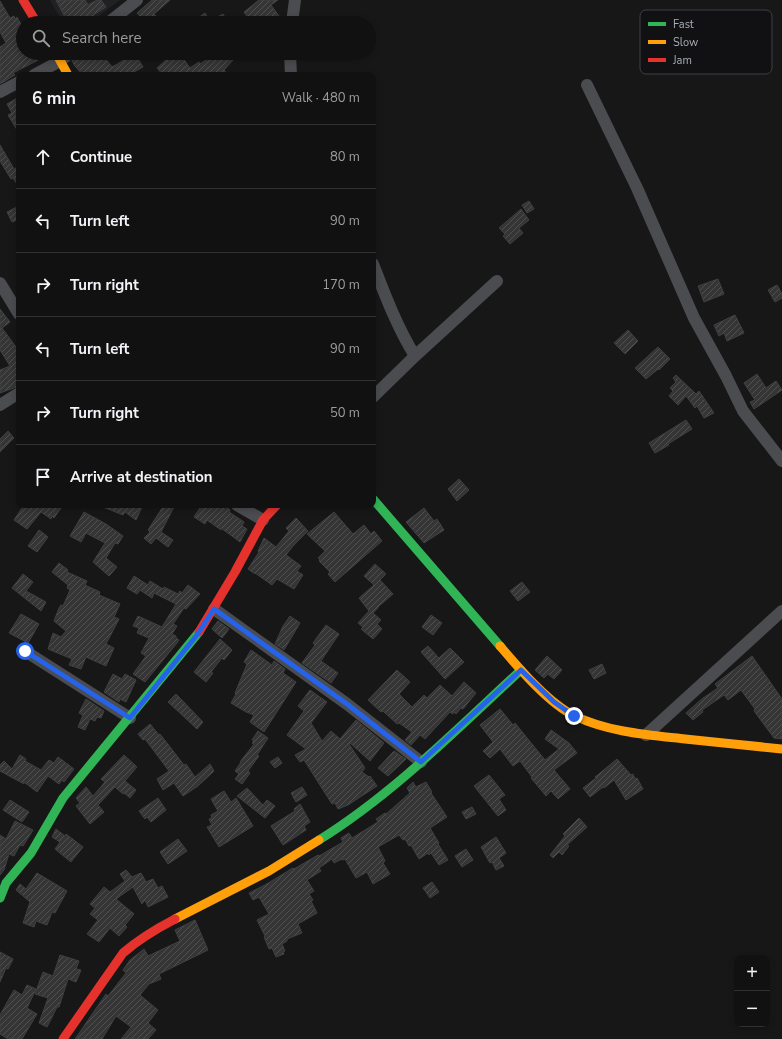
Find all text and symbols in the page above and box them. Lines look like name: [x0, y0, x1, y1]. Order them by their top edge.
legend: [640, 10, 772, 74]
search box: [16, 16, 376, 60]
text: Fast: [673, 17, 694, 32]
icon: search: [30, 27, 52, 49]
text: Search here: [62, 28, 142, 48]
text: Slow: [673, 35, 698, 50]
text: Jam: [672, 53, 692, 68]
text: 6 min: [32, 87, 76, 110]
text: Walk · 480 m: [282, 89, 360, 107]
icon: ahead: [32, 146, 54, 168]
text: Continue: [70, 147, 132, 167]
text: 80 m: [330, 148, 360, 166]
icon: left: [32, 210, 54, 232]
text: Turn left: [70, 211, 129, 231]
text: 90 m: [330, 212, 360, 230]
icon: right: [32, 274, 54, 296]
text: Turn right: [70, 275, 139, 295]
text: 170 m: [322, 276, 360, 294]
icon: left: [32, 338, 54, 360]
text: Turn left: [70, 339, 129, 359]
text: 90 m: [330, 340, 360, 358]
icon: right: [32, 402, 54, 424]
text: Turn right: [70, 403, 139, 423]
text: 50 m: [330, 404, 360, 422]
icon: arrive: [32, 466, 54, 488]
text: Arrive at destination: [70, 467, 213, 487]
route start: [16, 642, 34, 660]
route end: [565, 707, 583, 725]
map controls: [734, 955, 770, 1027]
button: +: [734, 955, 770, 991]
button: −: [734, 991, 770, 1027]

